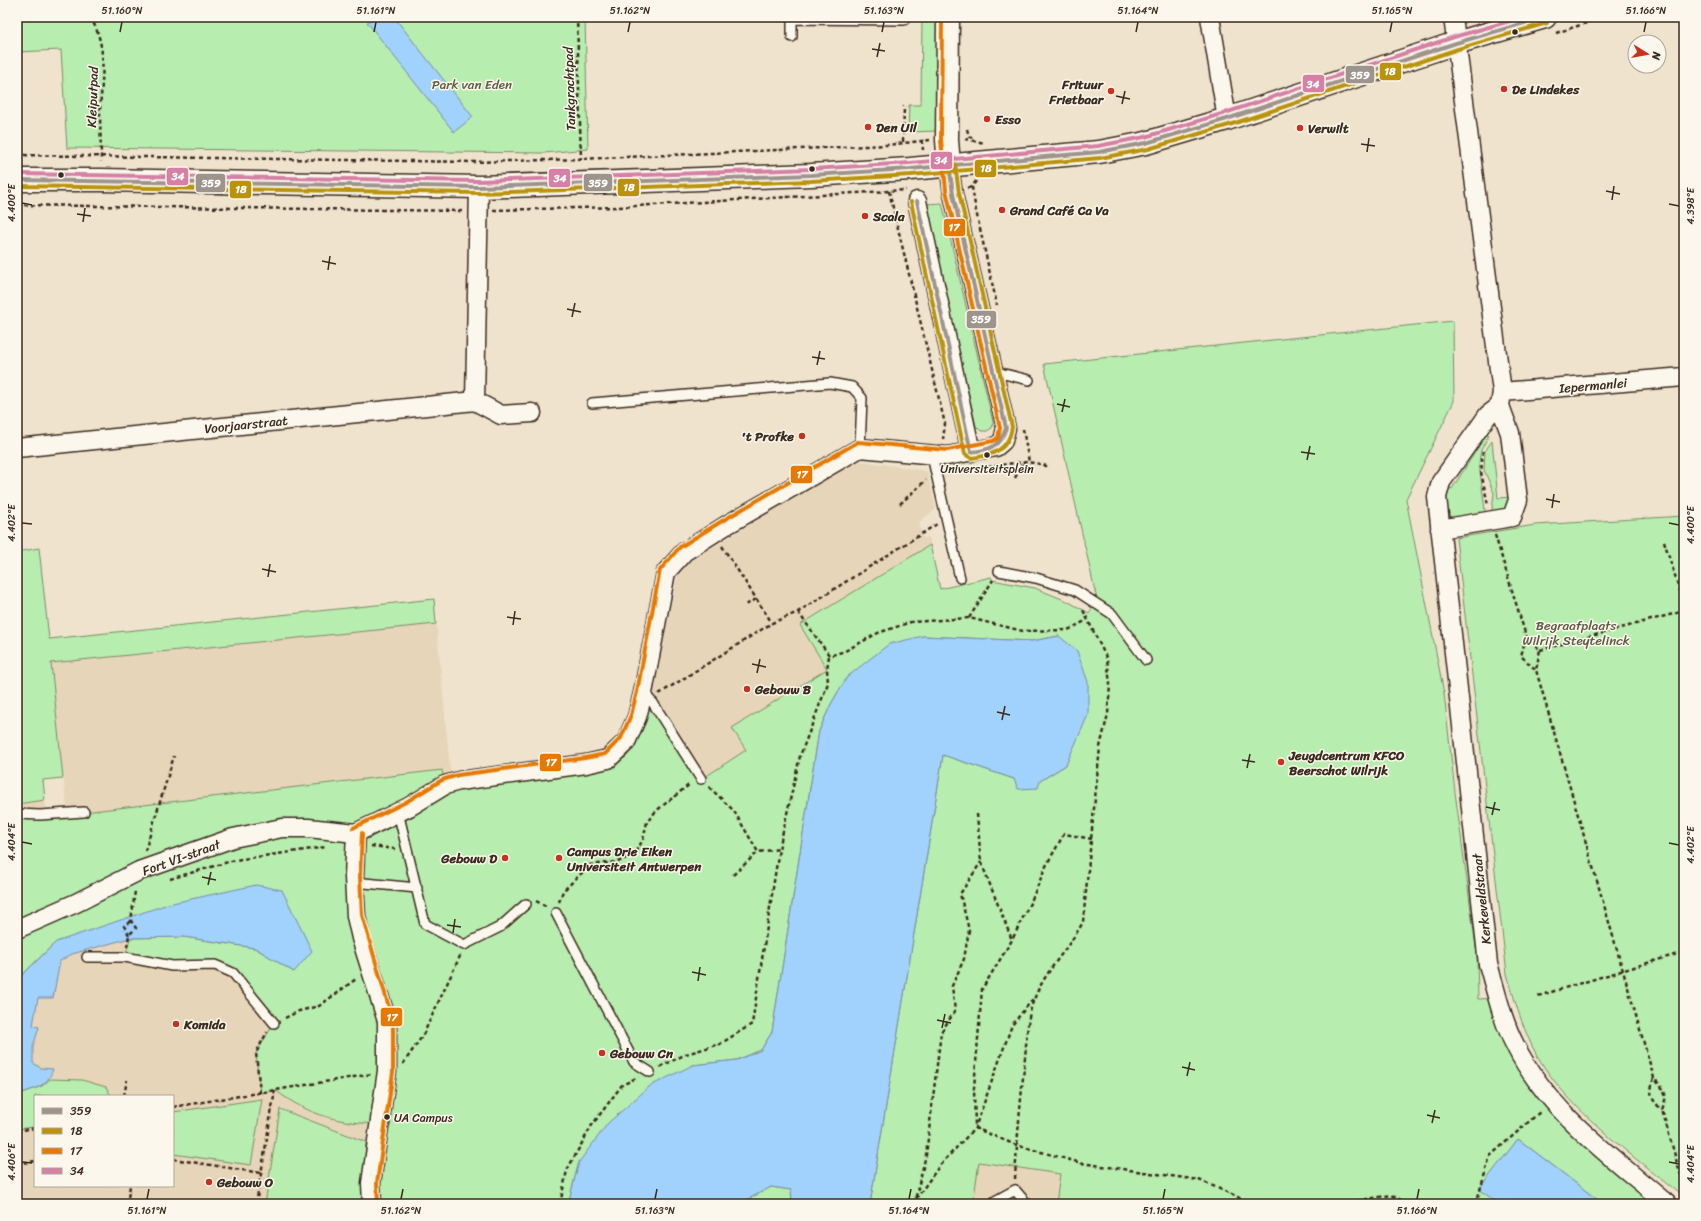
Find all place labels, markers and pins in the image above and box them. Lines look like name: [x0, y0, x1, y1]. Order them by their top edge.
unlabelled marker: [1510, 27, 1520, 37]
place label: Frituur Frietbaar: [1048, 73, 1105, 111]
place label: De Lindekes: [1512, 78, 1580, 101]
marker: De Lindekes: [1499, 84, 1509, 94]
marker: Frituur Frietbaar: [1106, 86, 1116, 96]
place label: Esso: [995, 108, 1021, 131]
marker: Esso: [982, 114, 992, 124]
place label: Den Uil: [876, 116, 918, 139]
place label: Verwilt: [1308, 117, 1349, 140]
marker: Den Uil: [863, 122, 873, 132]
marker: Verwilt: [1295, 123, 1305, 133]
unlabelled marker: [807, 164, 817, 174]
unlabelled marker: [56, 170, 66, 180]
place label: Grand Café Ca Va: [1009, 199, 1109, 222]
place label: Scala: [872, 205, 905, 228]
marker: Grand Café Ca Va: [997, 205, 1007, 215]
marker: Scala: [860, 211, 870, 221]
place label: 't Profke: [741, 425, 794, 448]
marker: 't Profke: [797, 431, 807, 441]
marker: Universiteitsplein: [982, 450, 992, 460]
place label: Universiteitsplein: [940, 458, 1034, 480]
place label: Gebouw B: [754, 678, 812, 701]
marker: Gebouw B: [742, 684, 752, 694]
place label: Jeugdcentrum KFCO Beerschot Wilrijk: [1288, 744, 1405, 782]
marker: Jeugdcentrum KFCO Beerschot Wilrijk: [1276, 757, 1286, 767]
place label: Campus Drie Eiken Universiteit Antwerpen: [566, 840, 702, 878]
place label: Gebouw D: [440, 847, 497, 870]
marker: Gebouw D: [500, 853, 510, 863]
marker: Campus Drie Eiken Universiteit Antwerpen: [554, 853, 564, 863]
place label: Komida: [183, 1013, 226, 1036]
marker: Komida: [171, 1019, 181, 1029]
place label: Gebouw Cn: [609, 1042, 674, 1065]
marker: Gebouw Cn: [597, 1048, 607, 1058]
place label: UA Campus: [394, 1107, 453, 1129]
marker: UA Campus: [382, 1112, 392, 1122]
place label: Gebouw O: [216, 1171, 274, 1194]
marker: Gebouw O: [204, 1177, 214, 1187]

